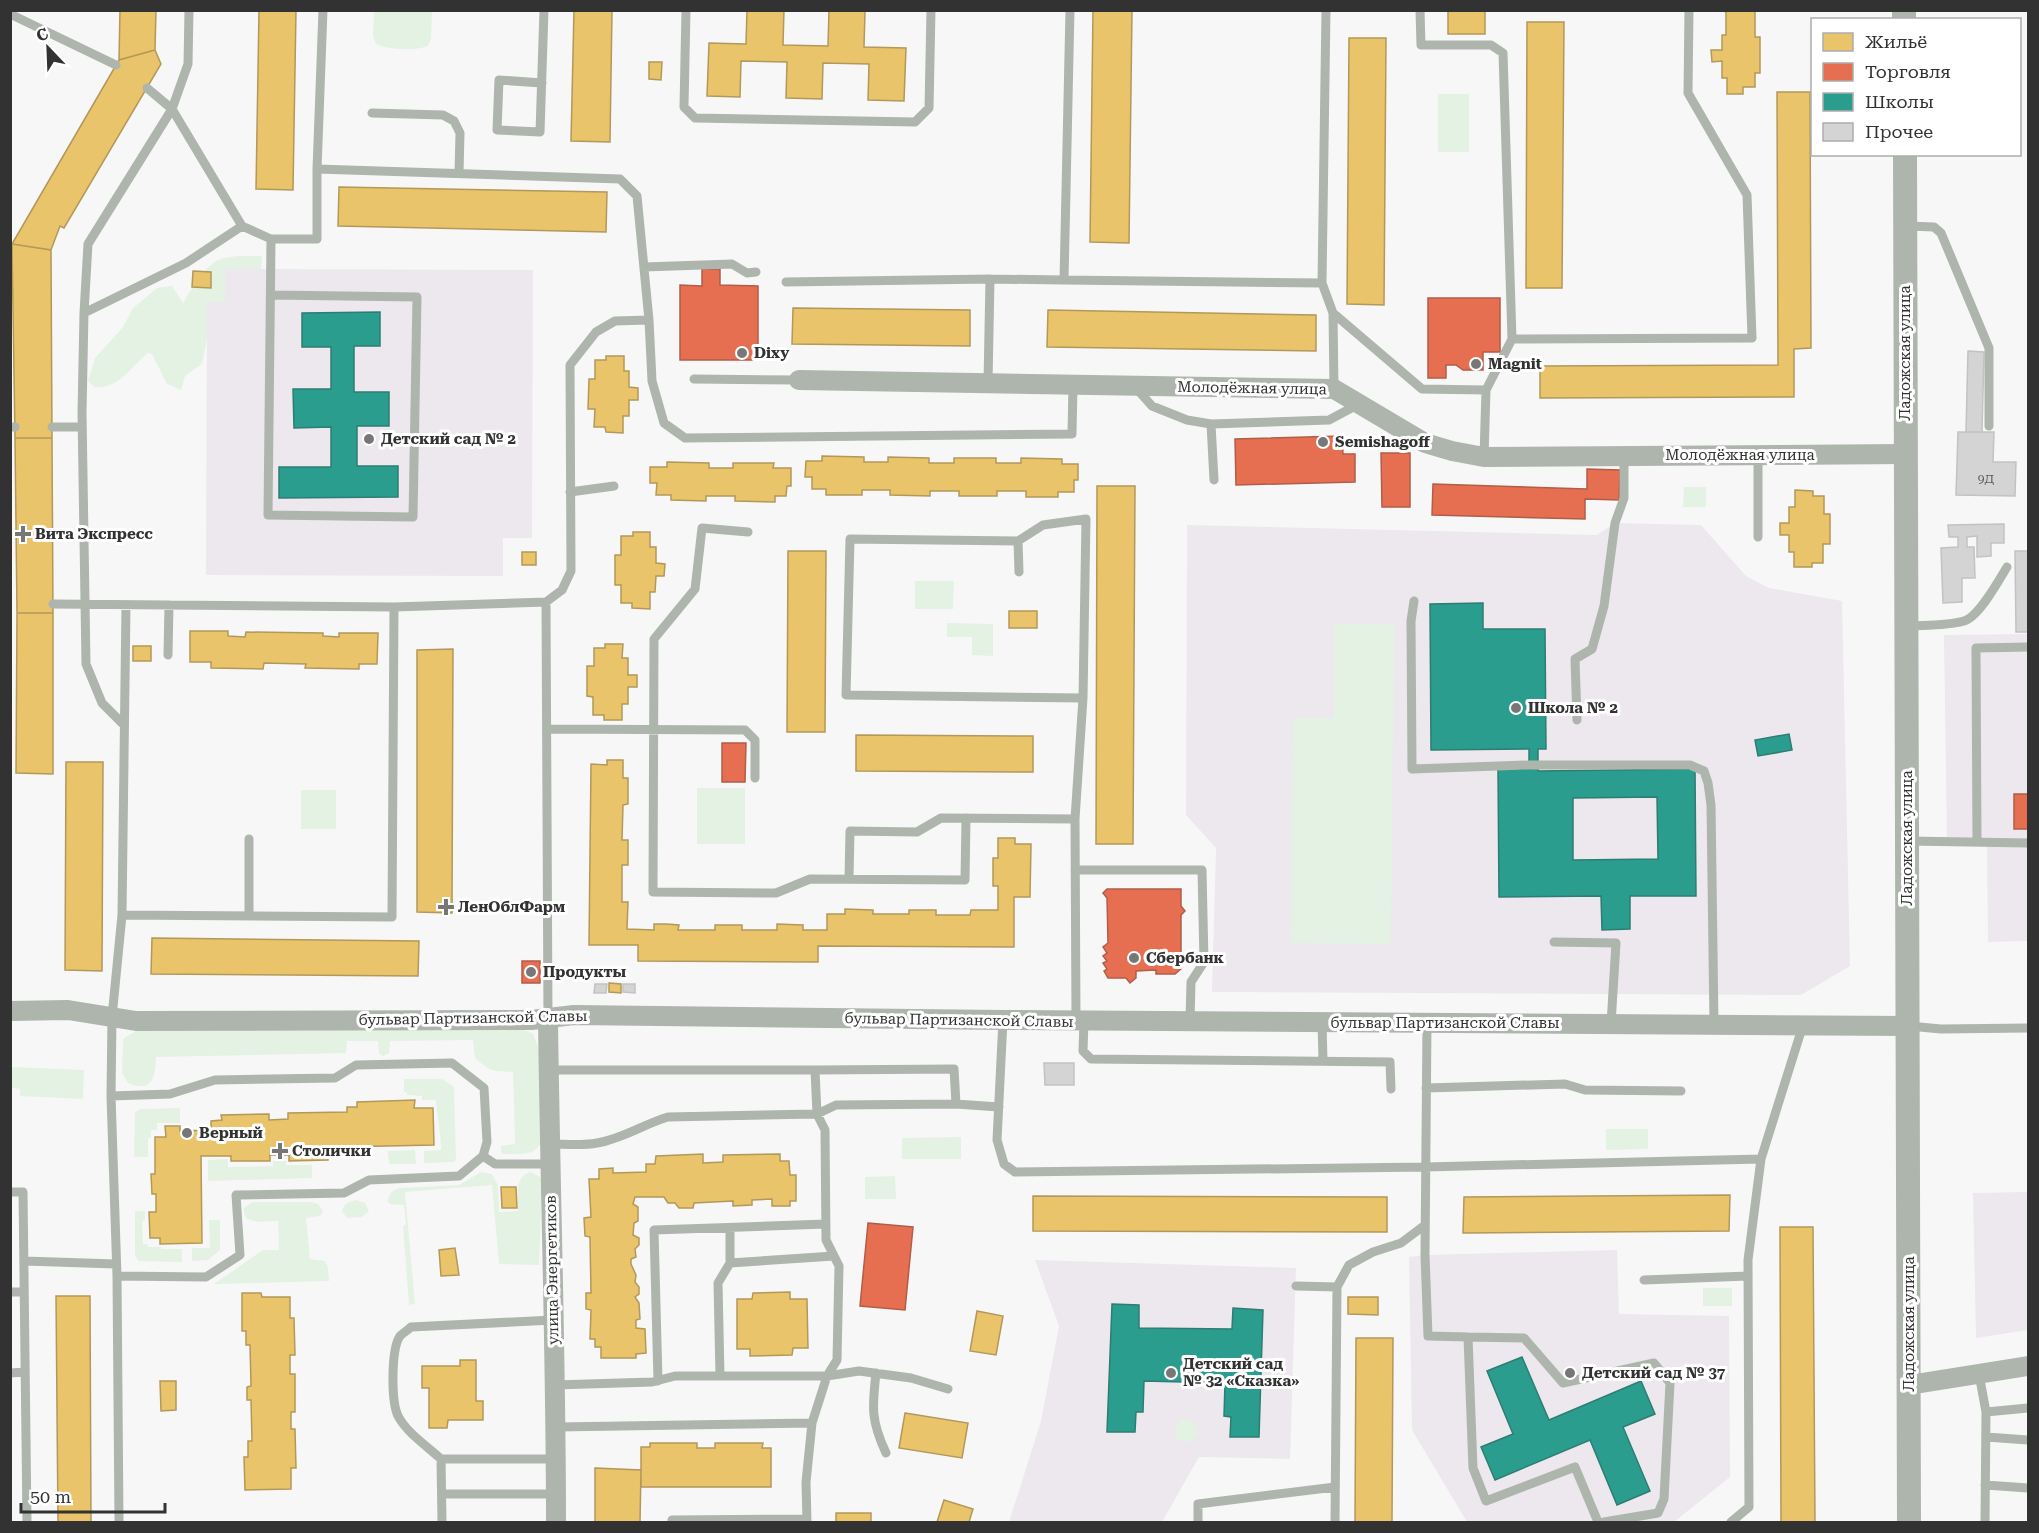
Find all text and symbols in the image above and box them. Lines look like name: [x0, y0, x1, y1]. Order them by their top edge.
north arrow: [18, 18, 78, 78]
legend: [1811, 18, 2021, 156]
text: С: [33, 24, 51, 46]
text: Жильё: [1865, 31, 1927, 52]
text: Торговля: [1865, 61, 1951, 82]
text: Школы: [1865, 91, 1934, 112]
text: Прочее: [1865, 121, 1933, 142]
street label: Ладожская улица: [1896, 285, 1914, 421]
place label: Dixy: [754, 344, 789, 362]
marker: Dixy: [735, 346, 749, 360]
place label: Magnit: [1488, 355, 1542, 373]
marker: Magnit: [1469, 357, 1483, 371]
street label: Молодёжная улица: [1177, 378, 1327, 398]
place label: Детский сад № 2: [381, 430, 516, 448]
marker: Детский сад № 2: [362, 432, 376, 446]
place label: Semishagoff: [1335, 433, 1430, 451]
marker: Semishagoff: [1316, 435, 1330, 449]
street label: Молодёжная улица: [1665, 446, 1815, 464]
house number: 9Д: [1978, 472, 1995, 486]
place label: Вита Экспресс: [35, 525, 153, 543]
marker: Вита Экспресс: [16, 527, 30, 541]
place label: Школа № 2: [1528, 699, 1618, 717]
marker: Школа № 2: [1509, 701, 1523, 715]
street label: Ладожская улица: [1898, 770, 1916, 906]
place label: ЛенОблФарм: [458, 898, 565, 916]
marker: ЛенОблФарм: [439, 900, 453, 914]
place label: Сбербанк: [1146, 949, 1225, 967]
marker: Сбербанк: [1127, 951, 1141, 965]
place label: Продукты: [543, 963, 627, 981]
marker: Продукты: [524, 965, 538, 979]
street label: бульвар Партизанской Славы: [358, 1007, 588, 1029]
street label: бульвар Партизанской Славы: [844, 1009, 1074, 1031]
street label: бульвар Партизанской Славы: [1331, 1014, 1559, 1032]
place label: Верный: [199, 1124, 263, 1142]
marker: Верный: [180, 1126, 194, 1140]
place label: Столички: [292, 1142, 371, 1160]
marker: Столички: [273, 1144, 287, 1158]
street label: улица Энергетиков: [542, 1195, 562, 1345]
street label: Ладожская улица: [1900, 1256, 1918, 1392]
place label: Детский сад № 32 «Сказка»: [1183, 1355, 1299, 1390]
place label: Детский сад № 37: [1582, 1364, 1726, 1382]
marker: Детский сад № 32 «Сказка»: [1164, 1366, 1178, 1380]
marker: Детский сад № 37: [1563, 1366, 1577, 1380]
scale bar: [21, 1476, 165, 1514]
text: 50 m: [30, 1486, 71, 1507]

